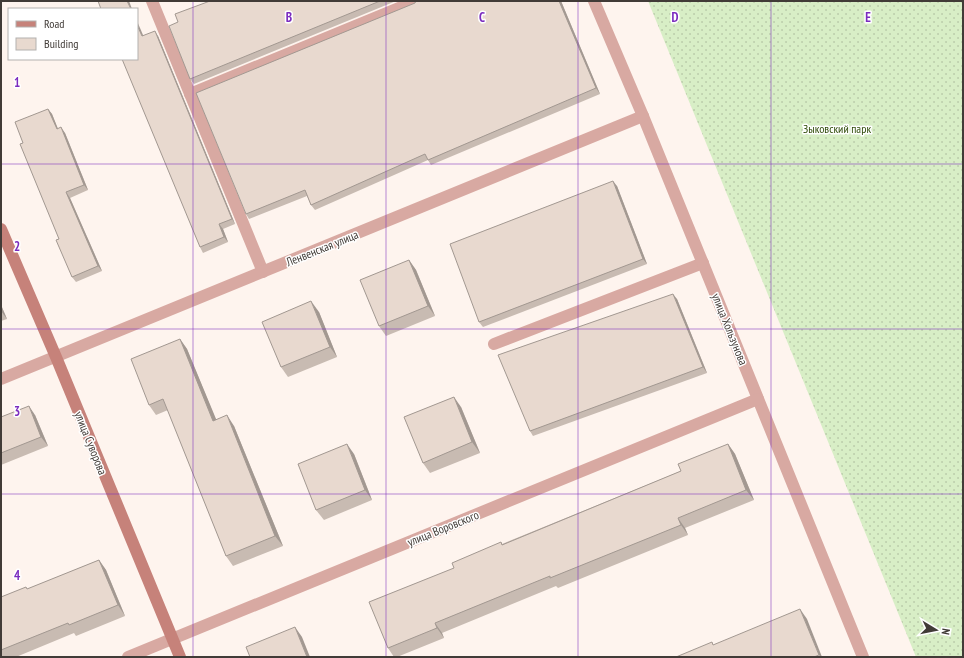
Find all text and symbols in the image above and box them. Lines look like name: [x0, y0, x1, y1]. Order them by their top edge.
legend: [8, 8, 138, 60]
text: B: [286, 9, 292, 26]
text: C: [479, 9, 485, 26]
text: D: [672, 9, 679, 26]
text: E: [865, 9, 871, 26]
text: Road: [44, 16, 64, 31]
text: Building: [44, 36, 79, 51]
text: 1: [14, 74, 20, 91]
park label: Зыковский парк: [803, 121, 871, 136]
street label: Ленвенская улица: [283, 227, 361, 270]
text: 2: [14, 238, 20, 255]
street label: улица Хользунова: [709, 291, 751, 367]
text: 3: [14, 403, 20, 420]
street label: улица Суворова: [71, 409, 111, 477]
street label: улица Воровского: [405, 507, 481, 549]
text: 4: [14, 567, 21, 584]
north arrow: [916, 610, 956, 650]
text: N: [938, 628, 953, 636]

